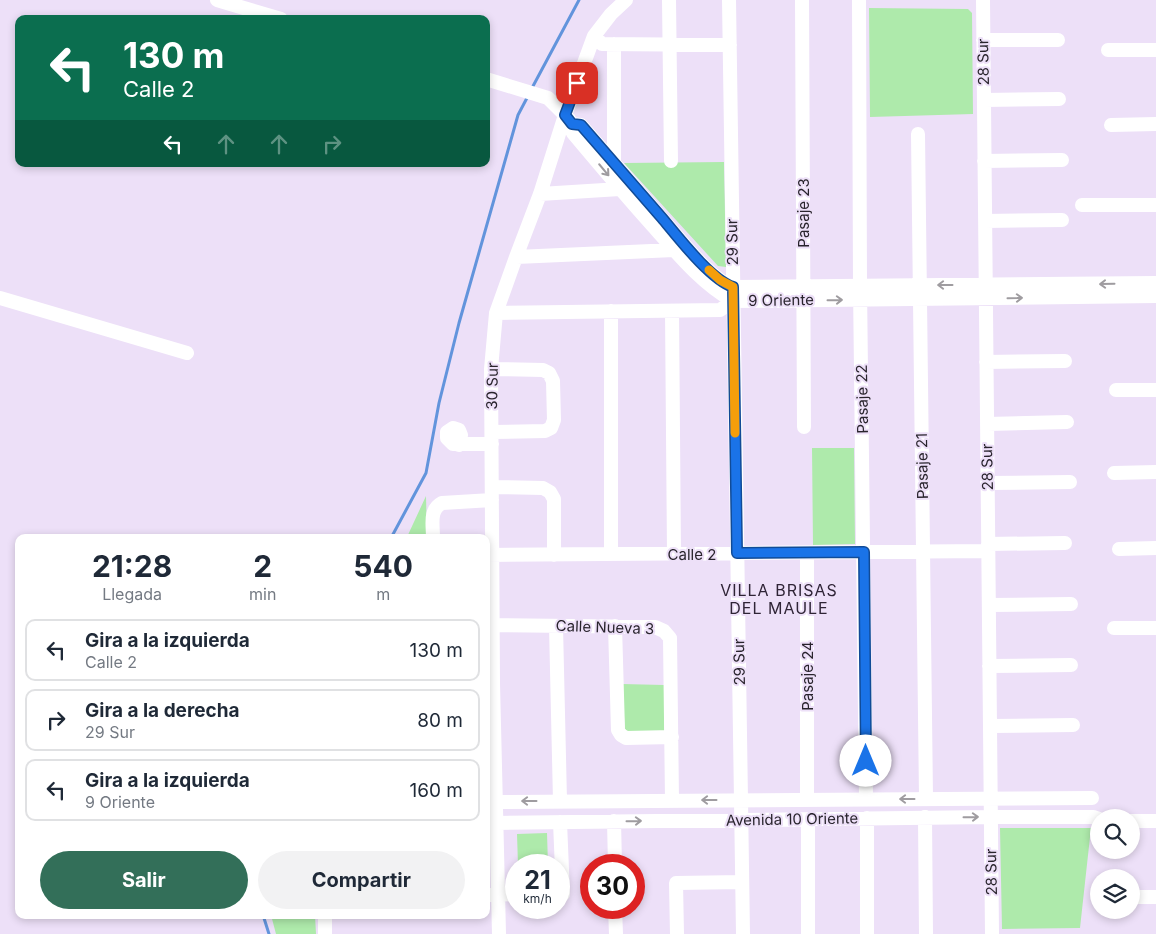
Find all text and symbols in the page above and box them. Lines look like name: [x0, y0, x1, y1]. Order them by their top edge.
text: 130 m: [123, 34, 225, 76]
icon: left: [40, 35, 105, 100]
street label: 28 Sur: [973, 38, 993, 86]
pin: [556, 62, 598, 104]
icon: arrive: [563, 69, 591, 97]
text: Calle 2: [123, 76, 195, 102]
icon: left: [159, 130, 187, 158]
icon: ahead: [212, 130, 240, 158]
icon: ahead: [265, 130, 293, 158]
icon: right: [318, 130, 346, 158]
one-way arrow: [598, 163, 609, 176]
street label: Pasaje 23: [794, 178, 813, 248]
street label: 29 Sur: [722, 218, 742, 266]
one-way arrow: [1100, 279, 1116, 289]
one-way arrow: [937, 280, 954, 290]
street label: 9 Oriente: [748, 290, 814, 310]
one-way arrow: [1006, 293, 1022, 303]
one-way arrow: [826, 295, 842, 305]
street label: 30 Sur: [482, 362, 502, 410]
street label: Pasaje 22: [852, 364, 872, 434]
street label: Pasaje 21: [912, 433, 932, 499]
street label: 28 Sur: [977, 443, 997, 491]
street label: Calle 2: [668, 545, 716, 564]
text: 21:28: [92, 548, 172, 584]
text: 2: [253, 548, 272, 584]
text: 540: [353, 548, 413, 584]
district label: VILLA BRISAS DEL MAULE: [720, 580, 838, 618]
text: Llegada: [102, 584, 162, 604]
text: min: [249, 584, 276, 604]
text: m: [376, 584, 390, 604]
street label: Calle Nueva 3: [555, 616, 655, 638]
text: Gira a la izquierda: [85, 629, 250, 652]
icon: left: [42, 636, 70, 664]
street label: 29 Sur: [729, 638, 749, 686]
text: 130 m: [410, 639, 463, 662]
street label: Pasaje 24: [798, 641, 817, 711]
text: Calle 2: [85, 652, 137, 672]
text: Gira a la derecha: [85, 699, 240, 722]
icon: right: [42, 706, 70, 734]
text: 80 m: [417, 709, 463, 732]
text: 29 Sur: [85, 722, 135, 742]
position arrow: [839, 734, 891, 786]
text: Gira a la izquierda: [85, 769, 250, 792]
icon: left: [42, 776, 70, 804]
text: 160 m: [410, 779, 463, 802]
text: 9 Oriente: [85, 792, 155, 812]
one-way arrow: [899, 794, 915, 804]
one-way arrow: [701, 795, 718, 805]
one-way arrow: [521, 797, 537, 806]
street label: Avenida 10 Oriente: [726, 808, 858, 830]
map controls: [1090, 809, 1140, 919]
button: search: [1090, 809, 1140, 859]
one-way arrow: [962, 812, 979, 822]
one-way arrow: [625, 816, 641, 826]
street label: 28 Sur: [981, 848, 1001, 896]
button: Salir: [40, 851, 248, 909]
button: Compartir: [258, 851, 465, 909]
speed limit sign: 30: [580, 854, 645, 919]
text: 21: [524, 865, 551, 895]
button: layers: [1090, 869, 1140, 919]
text: km/h: [523, 891, 552, 906]

